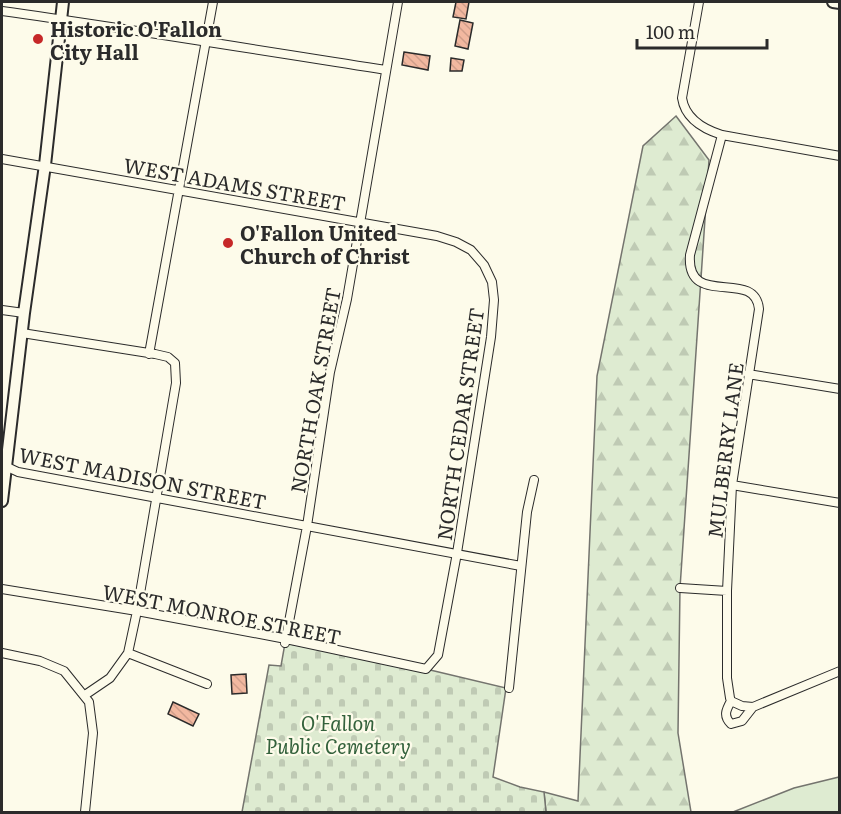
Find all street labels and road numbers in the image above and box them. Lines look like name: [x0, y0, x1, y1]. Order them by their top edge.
street label: WEST ADAMS STREET: [122, 149, 348, 217]
street label: NORTH OAK STREET: [281, 285, 347, 495]
street label: NORTH CEDAR STREET: [428, 306, 490, 542]
street label: MULBERRY LANE: [698, 360, 750, 540]
street label: WEST MADISON STREET: [17, 438, 269, 516]
street label: WEST MONROE STREET: [100, 575, 344, 651]

